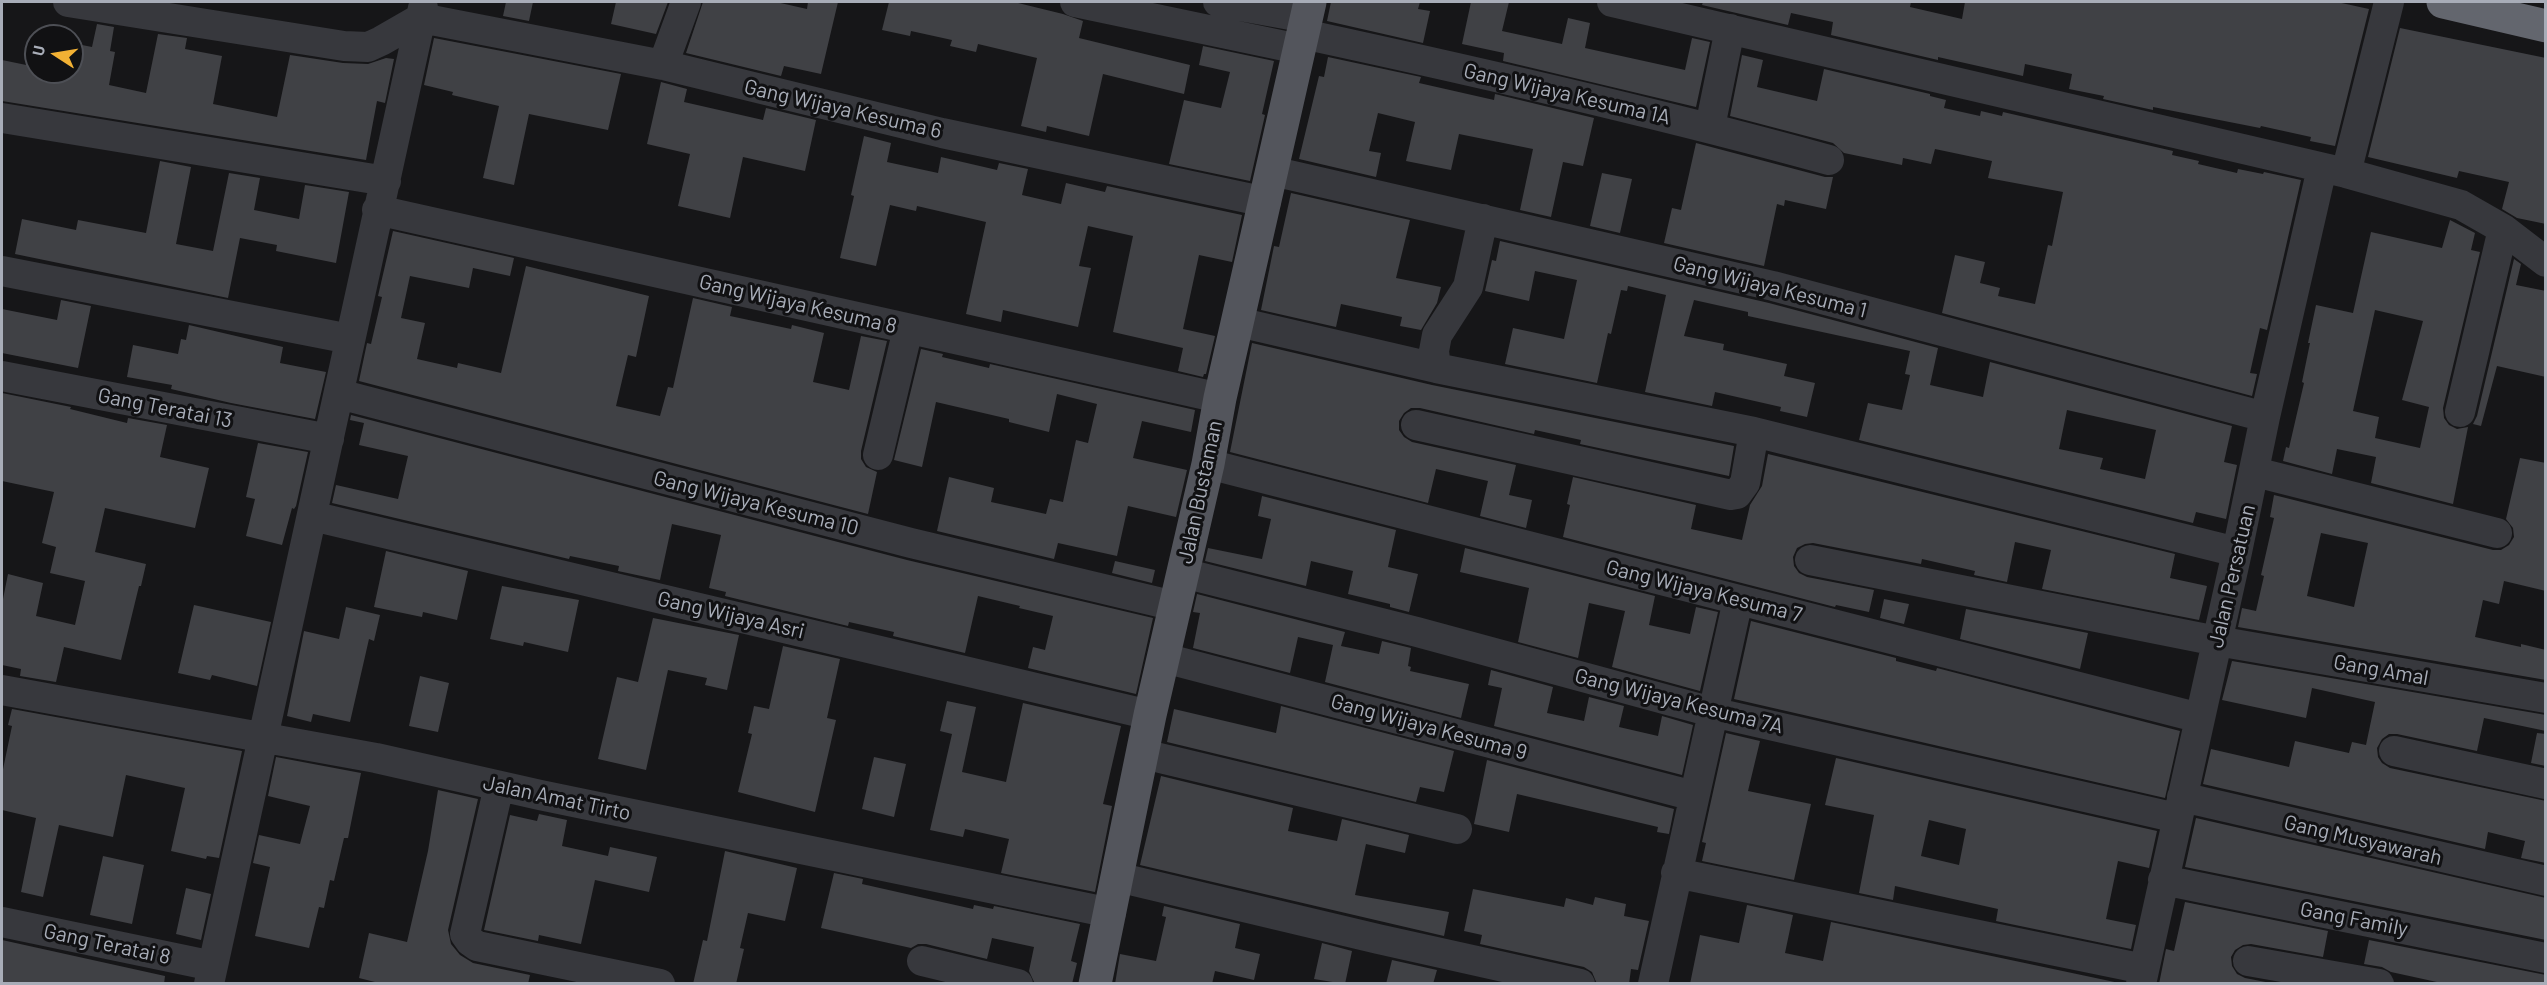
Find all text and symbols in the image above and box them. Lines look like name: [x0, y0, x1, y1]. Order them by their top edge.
north arrow: [24, 24, 84, 84]
text: U: [28, 44, 48, 57]
street label: Gang Wijaya Kesuma 1A: [1461, 58, 1673, 130]
street label: Gang Wijaya Kesuma 6: [742, 74, 944, 144]
street label: Gang Wijaya Kesuma 1: [1671, 251, 1869, 323]
street label: Gang Wijaya Kesuma 8: [697, 269, 899, 339]
street label: Gang Teratai 13: [96, 383, 234, 433]
street label: Jalan Bustaman: [1173, 418, 1227, 566]
street label: Gang Wijaya Kesuma 10: [651, 465, 861, 541]
street label: Jalan Persatuan: [2203, 502, 2261, 650]
street label: Gang Wijaya Kesuma 7: [1603, 554, 1805, 628]
street label: Gang Wijaya Asri: [655, 586, 807, 644]
street label: Gang Amal: [2332, 649, 2430, 691]
street label: Gang Wijaya Kesuma 7A: [1572, 663, 1786, 739]
street label: Gang Wijaya Kesuma 9: [1328, 689, 1530, 765]
street label: Jalan Amat Tirto: [481, 770, 633, 826]
street label: Gang Musyawarah: [2282, 810, 2444, 870]
street label: Gang Family: [2298, 896, 2410, 942]
street label: Gang Teratai 8: [41, 918, 173, 970]

